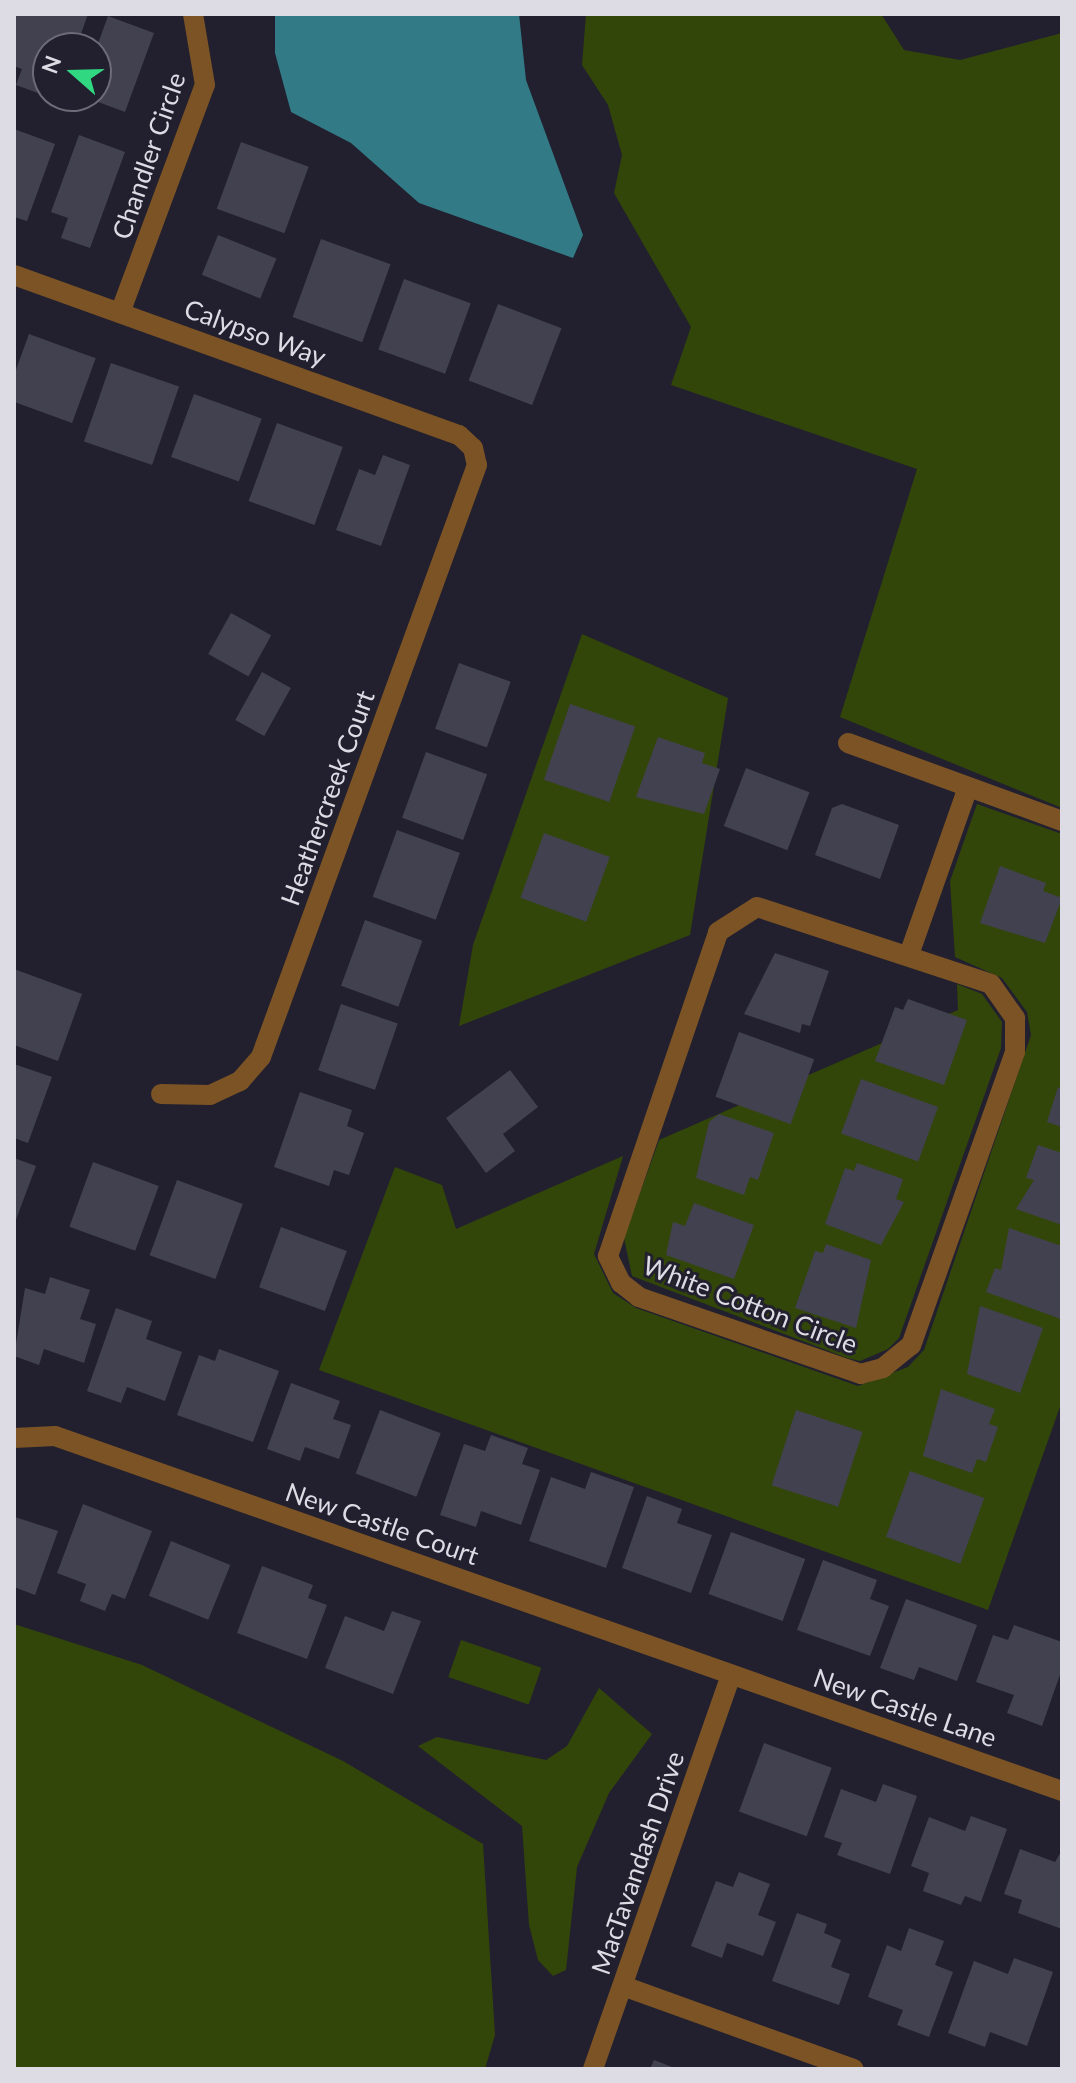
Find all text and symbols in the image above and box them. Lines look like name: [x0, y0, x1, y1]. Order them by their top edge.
north arrow: [32, 32, 112, 112]
text: N: [35, 52, 66, 77]
street label: Chandler Circle: [106, 68, 192, 244]
street label: Calypso Way: [180, 293, 330, 373]
street label: Heathercreek Court: [275, 686, 381, 910]
street label: White Cotton Circle: [638, 1250, 862, 1360]
street label: New Castle Court: [281, 1476, 483, 1572]
street label: New Castle Lane: [809, 1662, 1001, 1754]
street label: MacTavandash Drive: [585, 1747, 691, 1979]

